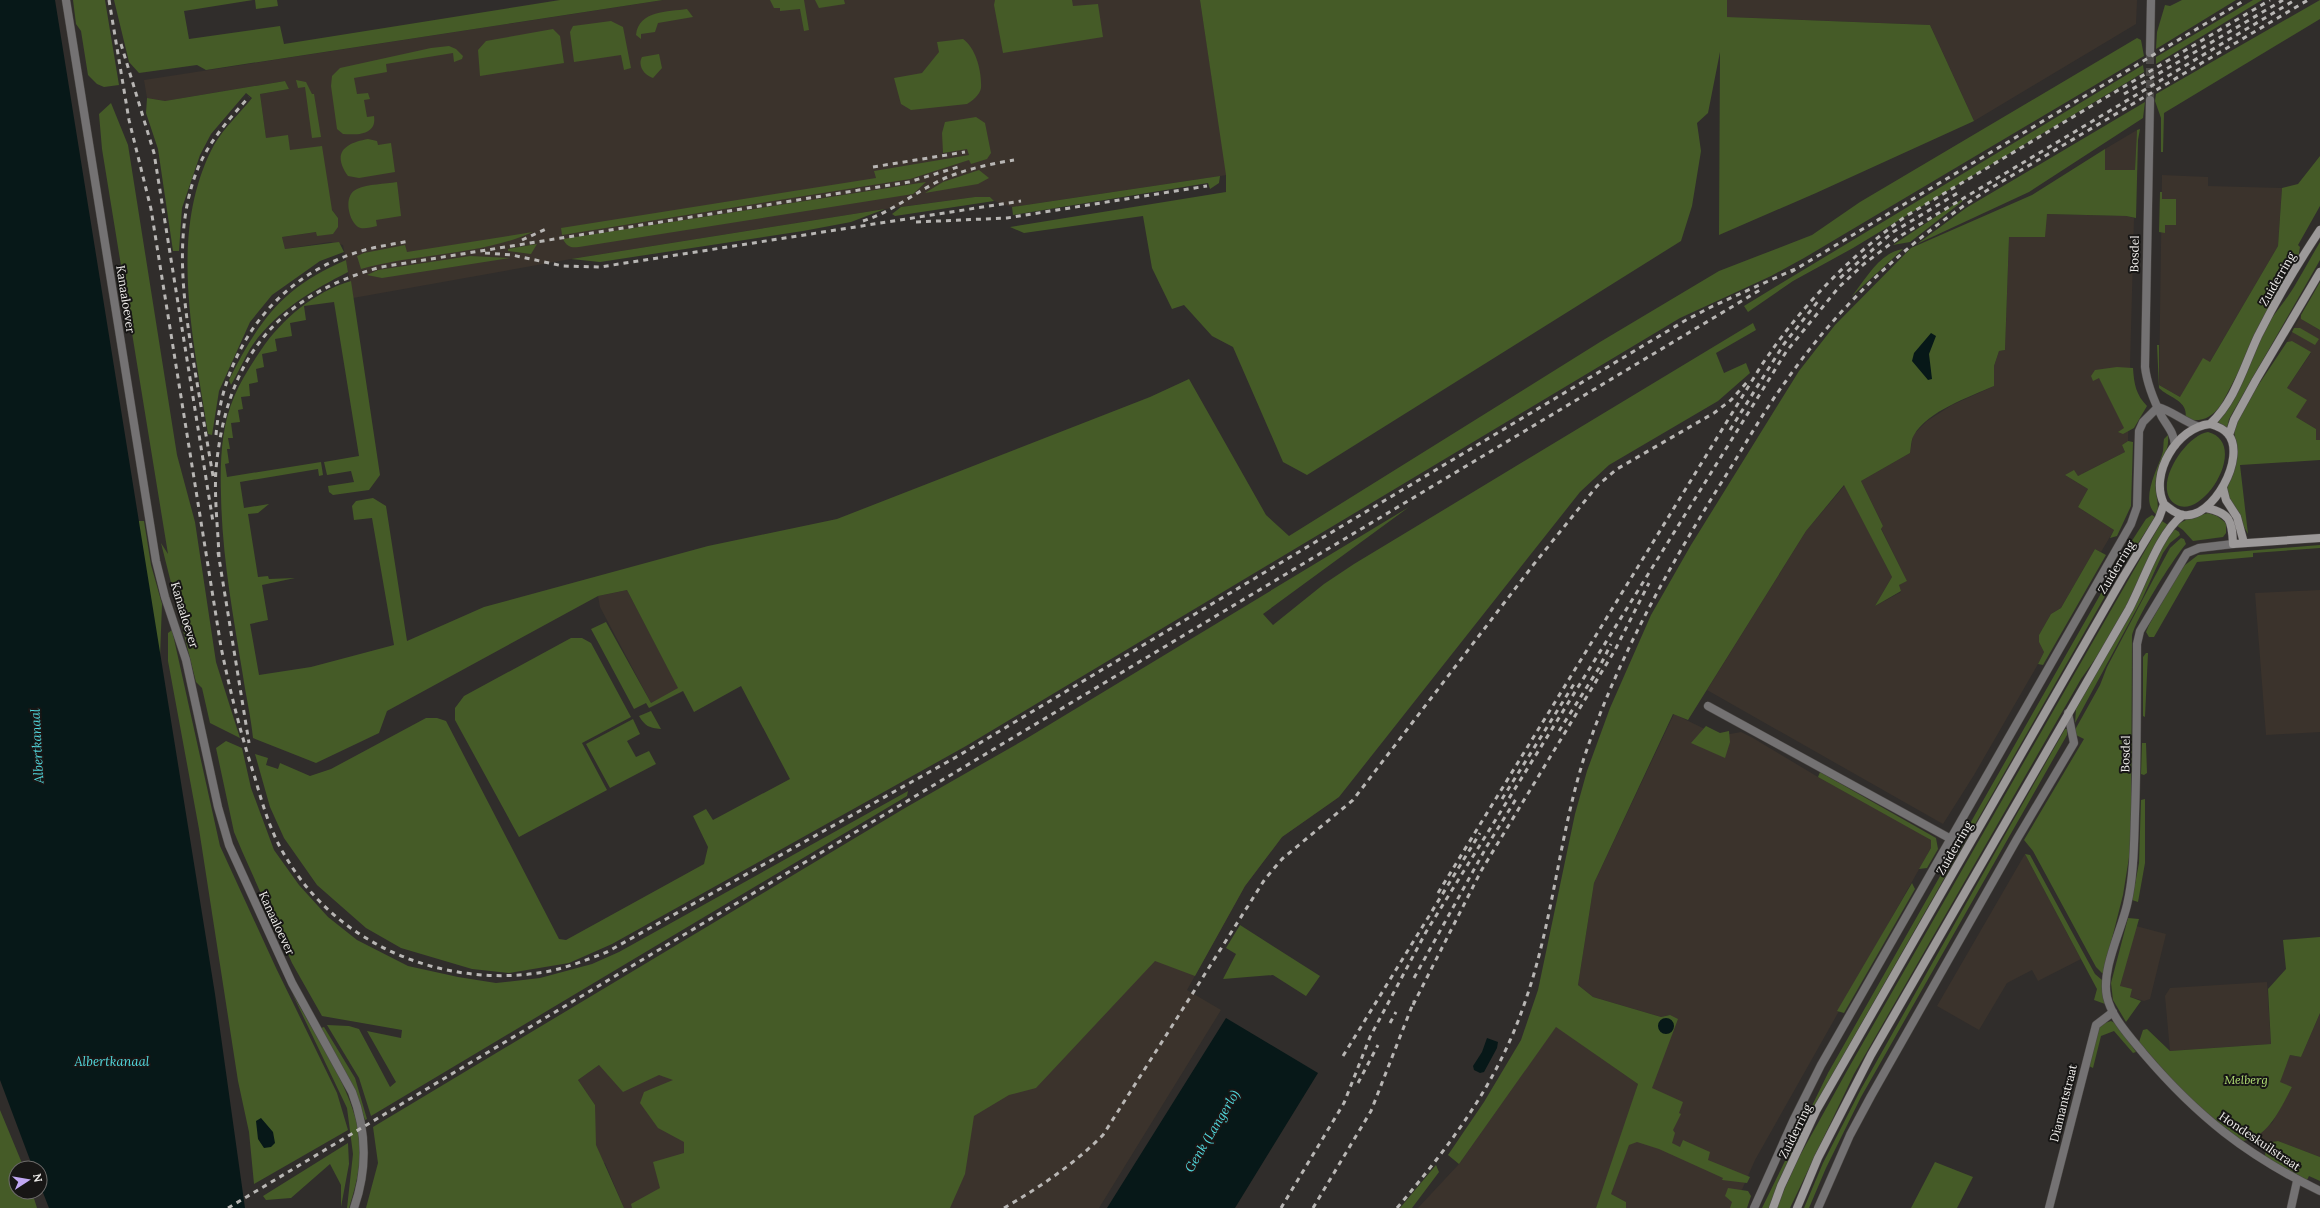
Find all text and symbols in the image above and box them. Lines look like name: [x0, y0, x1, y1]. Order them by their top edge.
street label: Bosdel: [2126, 235, 2142, 273]
street label: Zuiderring: [2256, 249, 2298, 308]
street label: Kanaaloever: [113, 264, 139, 335]
street label: Zuiderring: [2094, 537, 2138, 596]
street label: Kanaaloever: [168, 580, 202, 651]
water label: Albertkanaal: [27, 708, 48, 785]
street label: Bosdel: [2117, 735, 2133, 773]
street label: Zuiderring: [1933, 818, 1975, 877]
street label: Kanaaloever: [256, 889, 299, 958]
water label: Albertkanaal: [73, 1053, 150, 1070]
street label: Diamantstraat: [2046, 1062, 2080, 1143]
park label: Melberg: [2224, 1072, 2268, 1087]
water label: Genk (Langerlo): [1181, 1087, 1243, 1175]
street label: Zuiderring: [1775, 1101, 1815, 1161]
street label: Hondeskuilstraat: [2216, 1108, 2304, 1174]
north arrow: [8, 1160, 48, 1200]
text: N: [30, 1172, 46, 1184]

